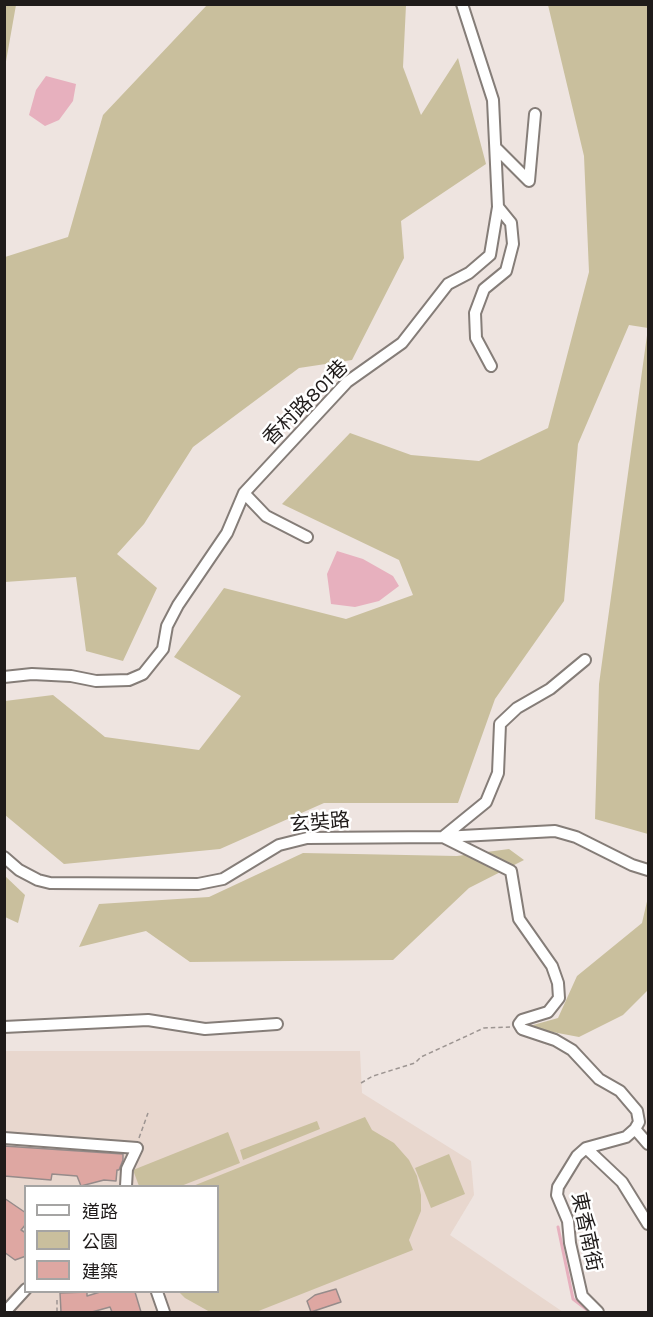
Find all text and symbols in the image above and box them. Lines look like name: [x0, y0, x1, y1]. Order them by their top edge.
street label: 香村路801巷: [258, 355, 354, 451]
street label: 玄奘路: [289, 808, 351, 838]
legend: [24, 1185, 219, 1293]
street label: 東香南街: [566, 1190, 606, 1274]
text: 道路: [82, 1201, 118, 1223]
text: 公園: [82, 1231, 118, 1253]
text: 建築: [82, 1261, 118, 1283]

